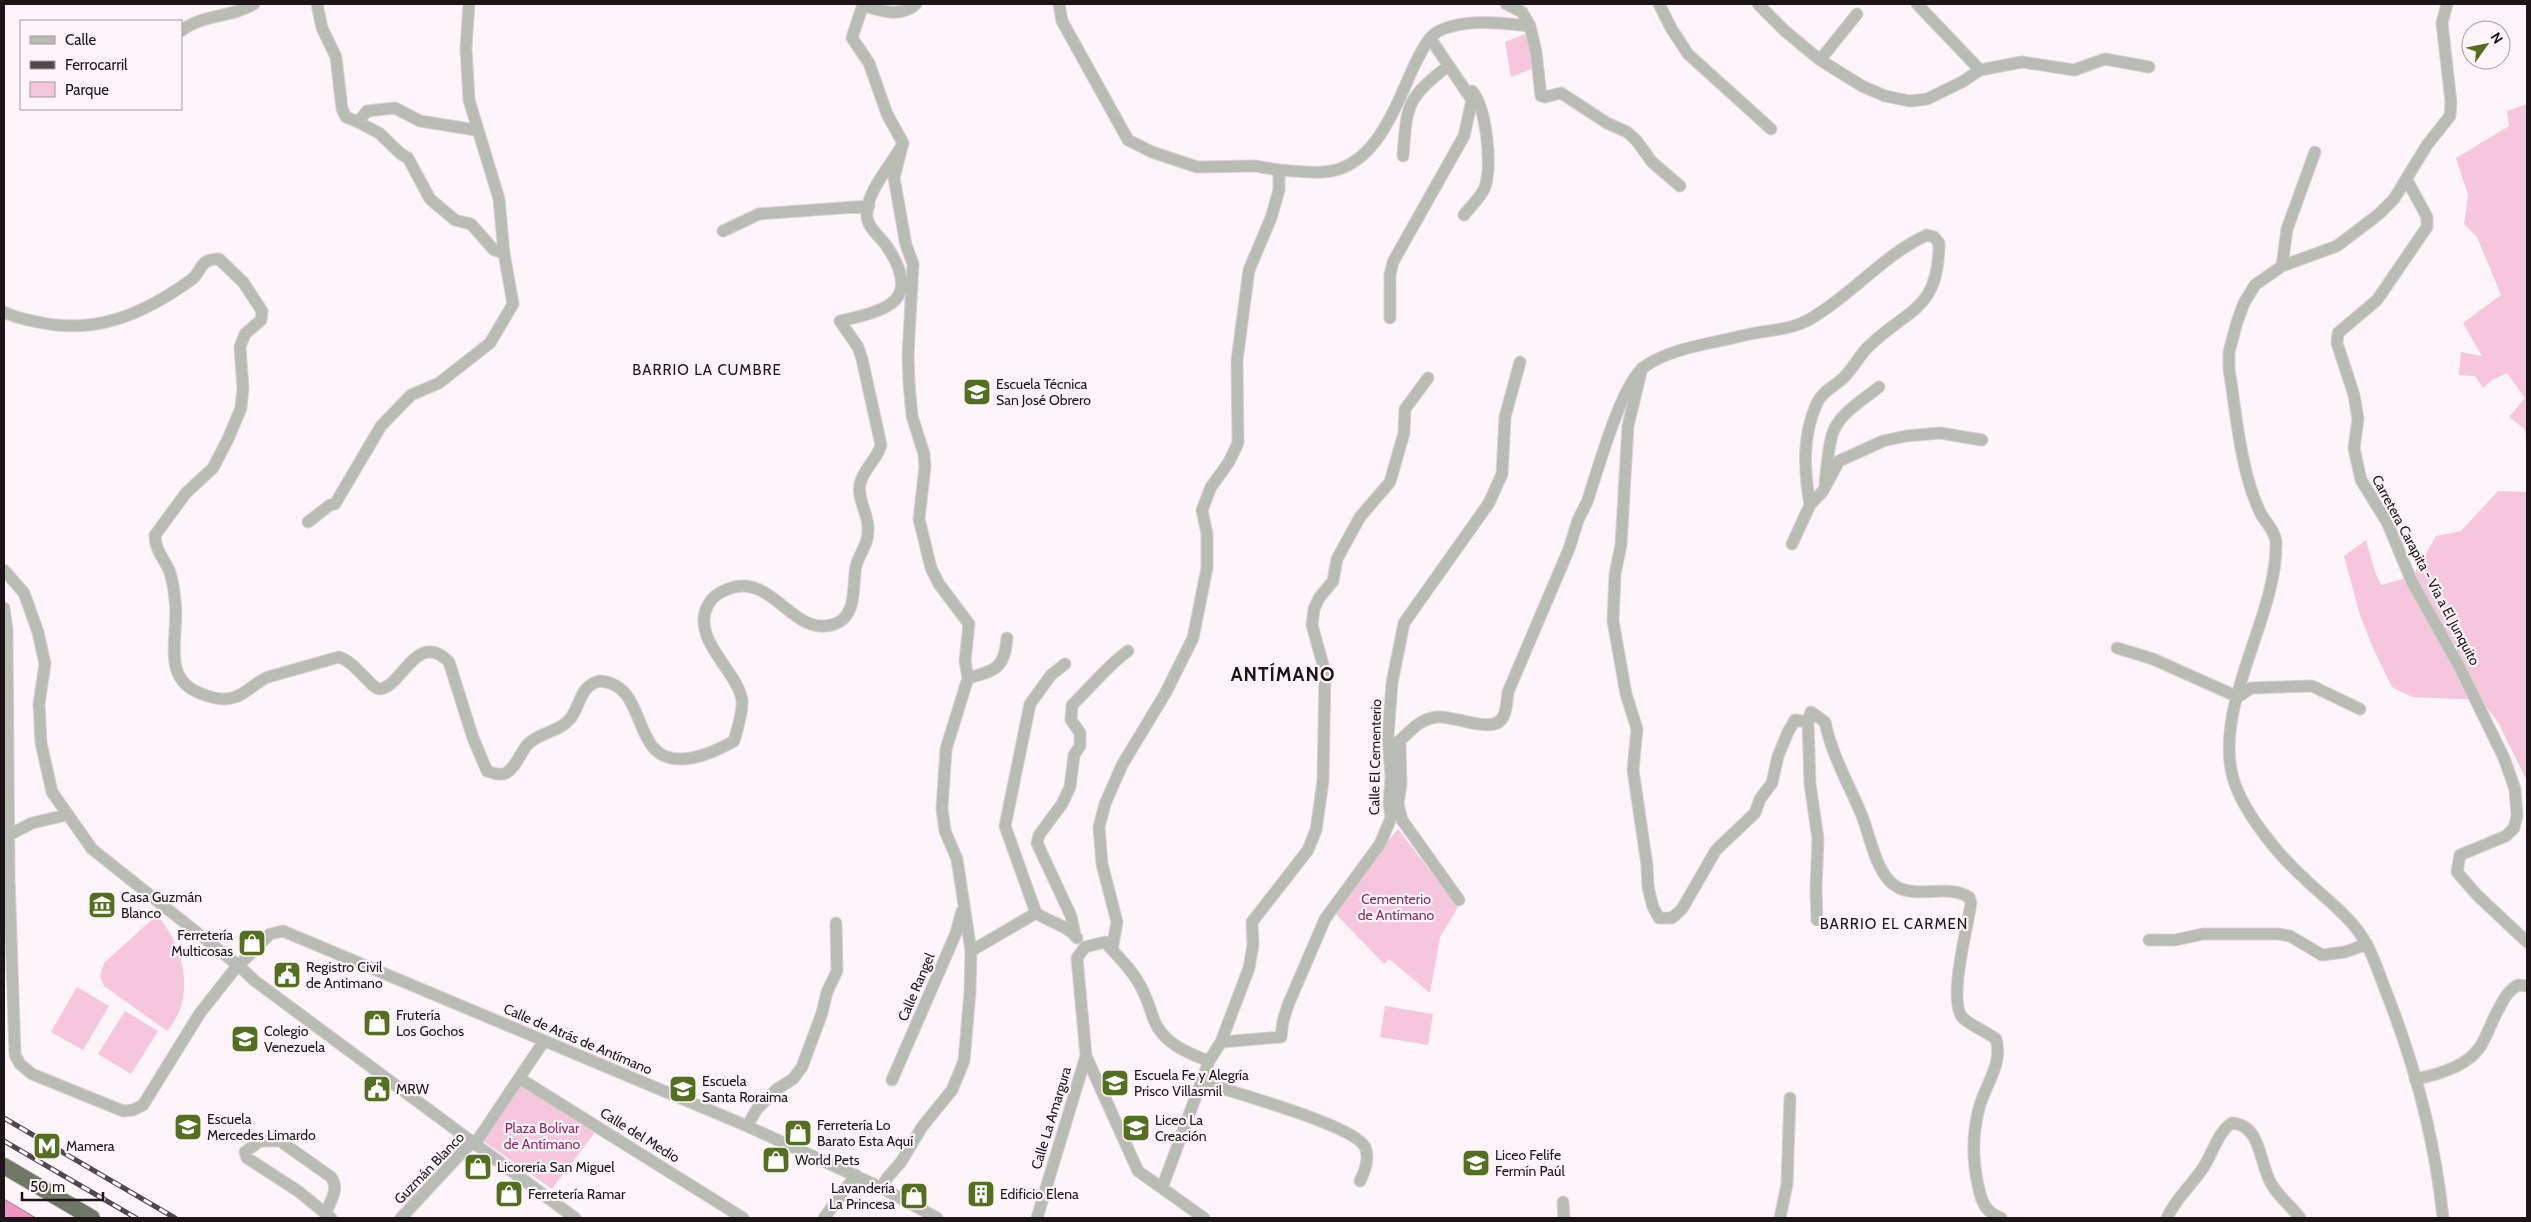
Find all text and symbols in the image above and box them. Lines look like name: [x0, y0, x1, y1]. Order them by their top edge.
legend: [20, 20, 182, 110]
north arrow: [2461, 20, 2511, 70]
text: N: [2487, 29, 2507, 47]
text: Calle: [65, 31, 96, 49]
text: Ferrocarril: [65, 56, 128, 74]
text: Parque: [65, 81, 109, 99]
district label: BARRIO LA CUMBRE: [632, 361, 782, 379]
place label: Escuela Técnica San José Obrero: [996, 375, 1091, 409]
school or university icon: Escuela Técnica San José Obrero: [962, 377, 992, 407]
street label: Carretera Carapita - Vía a El Junquito: [2368, 472, 2484, 669]
district label: ANTÍMANO: [1231, 662, 1335, 686]
street label: Calle El Cementerio: [1365, 699, 1385, 815]
place label: Casa Guzmán Blanco: [121, 888, 202, 922]
museum icon: Casa Guzmán Blanco: [87, 890, 117, 920]
park label: Cementerio de Antímano: [1358, 890, 1435, 924]
district label: BARRIO EL CARMEN: [1820, 915, 1968, 933]
place label: Ferretería Multicosas: [171, 926, 233, 960]
shop icon: Ferretería Multicosas: [237, 928, 267, 958]
street label: Calle Rangel: [894, 949, 939, 1024]
place label: Registro Civil de Antimano: [306, 958, 383, 992]
public building icon: Registro Civil de Antimano: [272, 960, 302, 990]
street label: Calle de Atrás de Antímano: [501, 999, 655, 1079]
place label: Frutería Los Gochos: [396, 1006, 464, 1040]
shop icon: Frutería Los Gochos: [362, 1008, 392, 1038]
place label: Colegio Venezuela: [264, 1022, 325, 1056]
school or university icon: Colegio Venezuela: [230, 1024, 260, 1054]
street label: Calle La Amargura: [1027, 1064, 1075, 1172]
place label: Escuela Fe y Alegría Prisco Villasmil: [1134, 1066, 1249, 1100]
school or university icon: Escuela Fe y Alegría Prisco Villasmil: [1100, 1068, 1130, 1098]
place label: Escuela Santa Roraima: [702, 1072, 788, 1106]
public building icon: MRW: [362, 1074, 392, 1104]
school or university icon: Escuela Santa Roraima: [668, 1074, 698, 1104]
place label: MRW: [396, 1080, 430, 1098]
street label: Calle del Medio: [597, 1103, 683, 1167]
place label: Escuela Mercedes Limardo: [207, 1110, 316, 1144]
place label: Liceo La Creación: [1155, 1111, 1207, 1145]
school or university icon: Escuela Mercedes Limardo: [173, 1112, 203, 1142]
school or university icon: Liceo La Creación: [1121, 1113, 1151, 1143]
place label: Ferretería Lo Barato Esta Aquí: [817, 1116, 913, 1150]
shop icon: Ferretería Lo Barato Esta Aquí: [783, 1118, 813, 1148]
park label: Plaza Bolívar de Antímano: [504, 1119, 581, 1153]
street label: Guzmán Blanco: [390, 1128, 468, 1208]
metro station icon: Mamera: [32, 1131, 62, 1161]
place label: Mamera: [66, 1137, 115, 1155]
shop icon: World Pets: [761, 1145, 791, 1175]
place label: Liceo Felife Fermín Paúl: [1495, 1146, 1565, 1180]
school or university icon: Liceo Felife Fermín Paúl: [1461, 1148, 1491, 1178]
place label: World Pets: [795, 1151, 860, 1169]
shop icon: Licorería San Miguel: [463, 1152, 493, 1182]
place label: Licorería San Miguel: [497, 1158, 615, 1176]
scale bar: [22, 1170, 104, 1202]
text: 50 m: [30, 1178, 65, 1196]
shop icon: Ferretería Ramar: [494, 1179, 524, 1209]
place label: Lavandería La Princesa: [829, 1179, 895, 1213]
building icon: Edificio Elena: [966, 1179, 996, 1209]
shop icon: Lavandería La Princesa: [899, 1181, 929, 1211]
place label: Ferretería Ramar: [528, 1185, 626, 1203]
place label: Edificio Elena: [1000, 1185, 1079, 1203]

